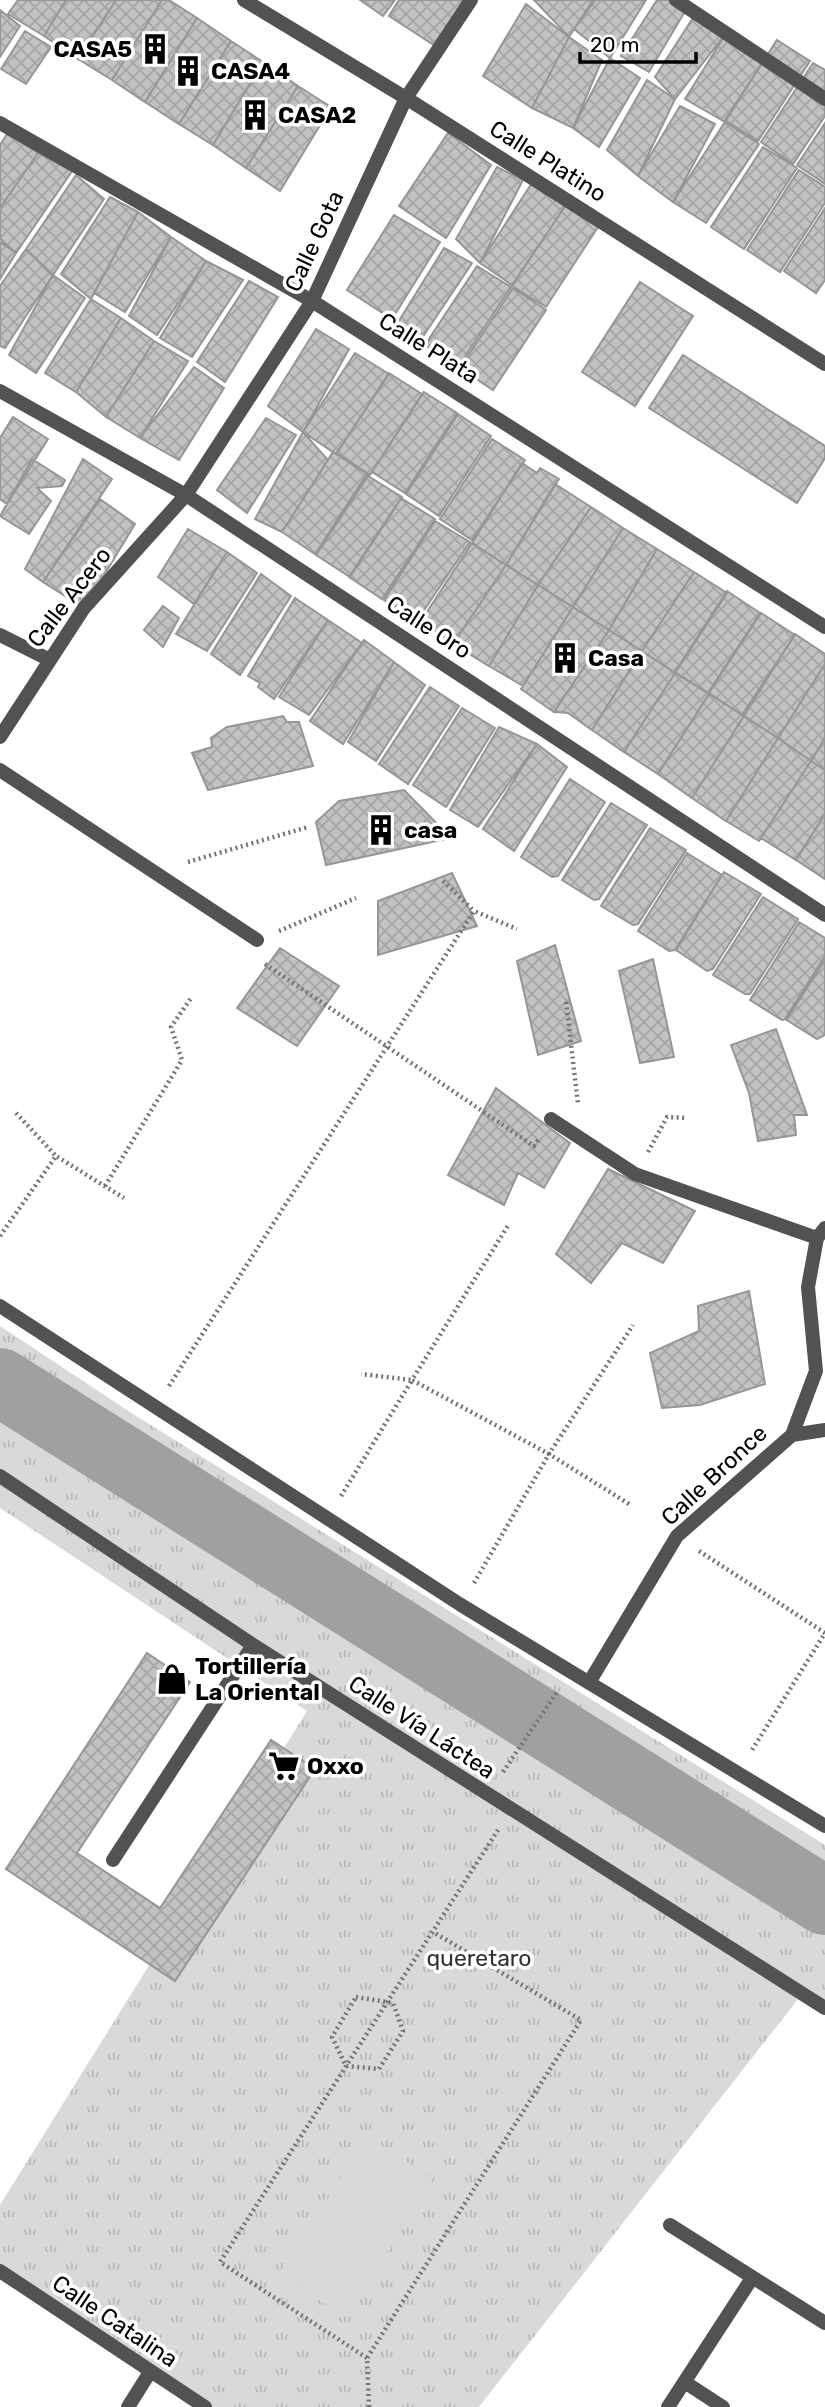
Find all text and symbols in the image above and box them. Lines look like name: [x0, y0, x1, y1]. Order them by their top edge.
scale bar: [580, 21, 696, 65]
building icon: CASA5: [138, 32, 172, 66]
text: 20 m: [590, 32, 639, 57]
place label: CASA5: [54, 35, 132, 63]
building icon: CASA4: [171, 54, 205, 88]
place label: CASA4: [211, 57, 290, 85]
building icon: CASA2: [238, 98, 272, 132]
place label: CASA2: [278, 101, 357, 129]
street label: Calle Platino: [484, 114, 612, 208]
street label: Calle Gota: [278, 186, 350, 296]
street label: Calle Plata: [374, 306, 484, 390]
street label: Calle Acero: [21, 541, 117, 653]
street label: Calle Oro: [382, 589, 476, 665]
building icon: Casa: [548, 641, 582, 675]
place label: Casa: [588, 644, 644, 672]
building icon: casa: [364, 813, 398, 847]
place label: casa: [404, 816, 457, 844]
street label: Calle Bronce: [655, 1419, 773, 1531]
place label: Tortillería La Oriental: [195, 1652, 320, 1706]
shop icon: Tortillería La Oriental: [155, 1662, 189, 1696]
street label: Calle Vía Láctea: [344, 1669, 500, 1785]
supermarket icon: Oxxo: [267, 1749, 301, 1783]
place label: Oxxo: [307, 1752, 364, 1780]
park label: queretaro: [426, 1944, 532, 1972]
street label: Calle Catalina: [47, 2269, 183, 2373]

